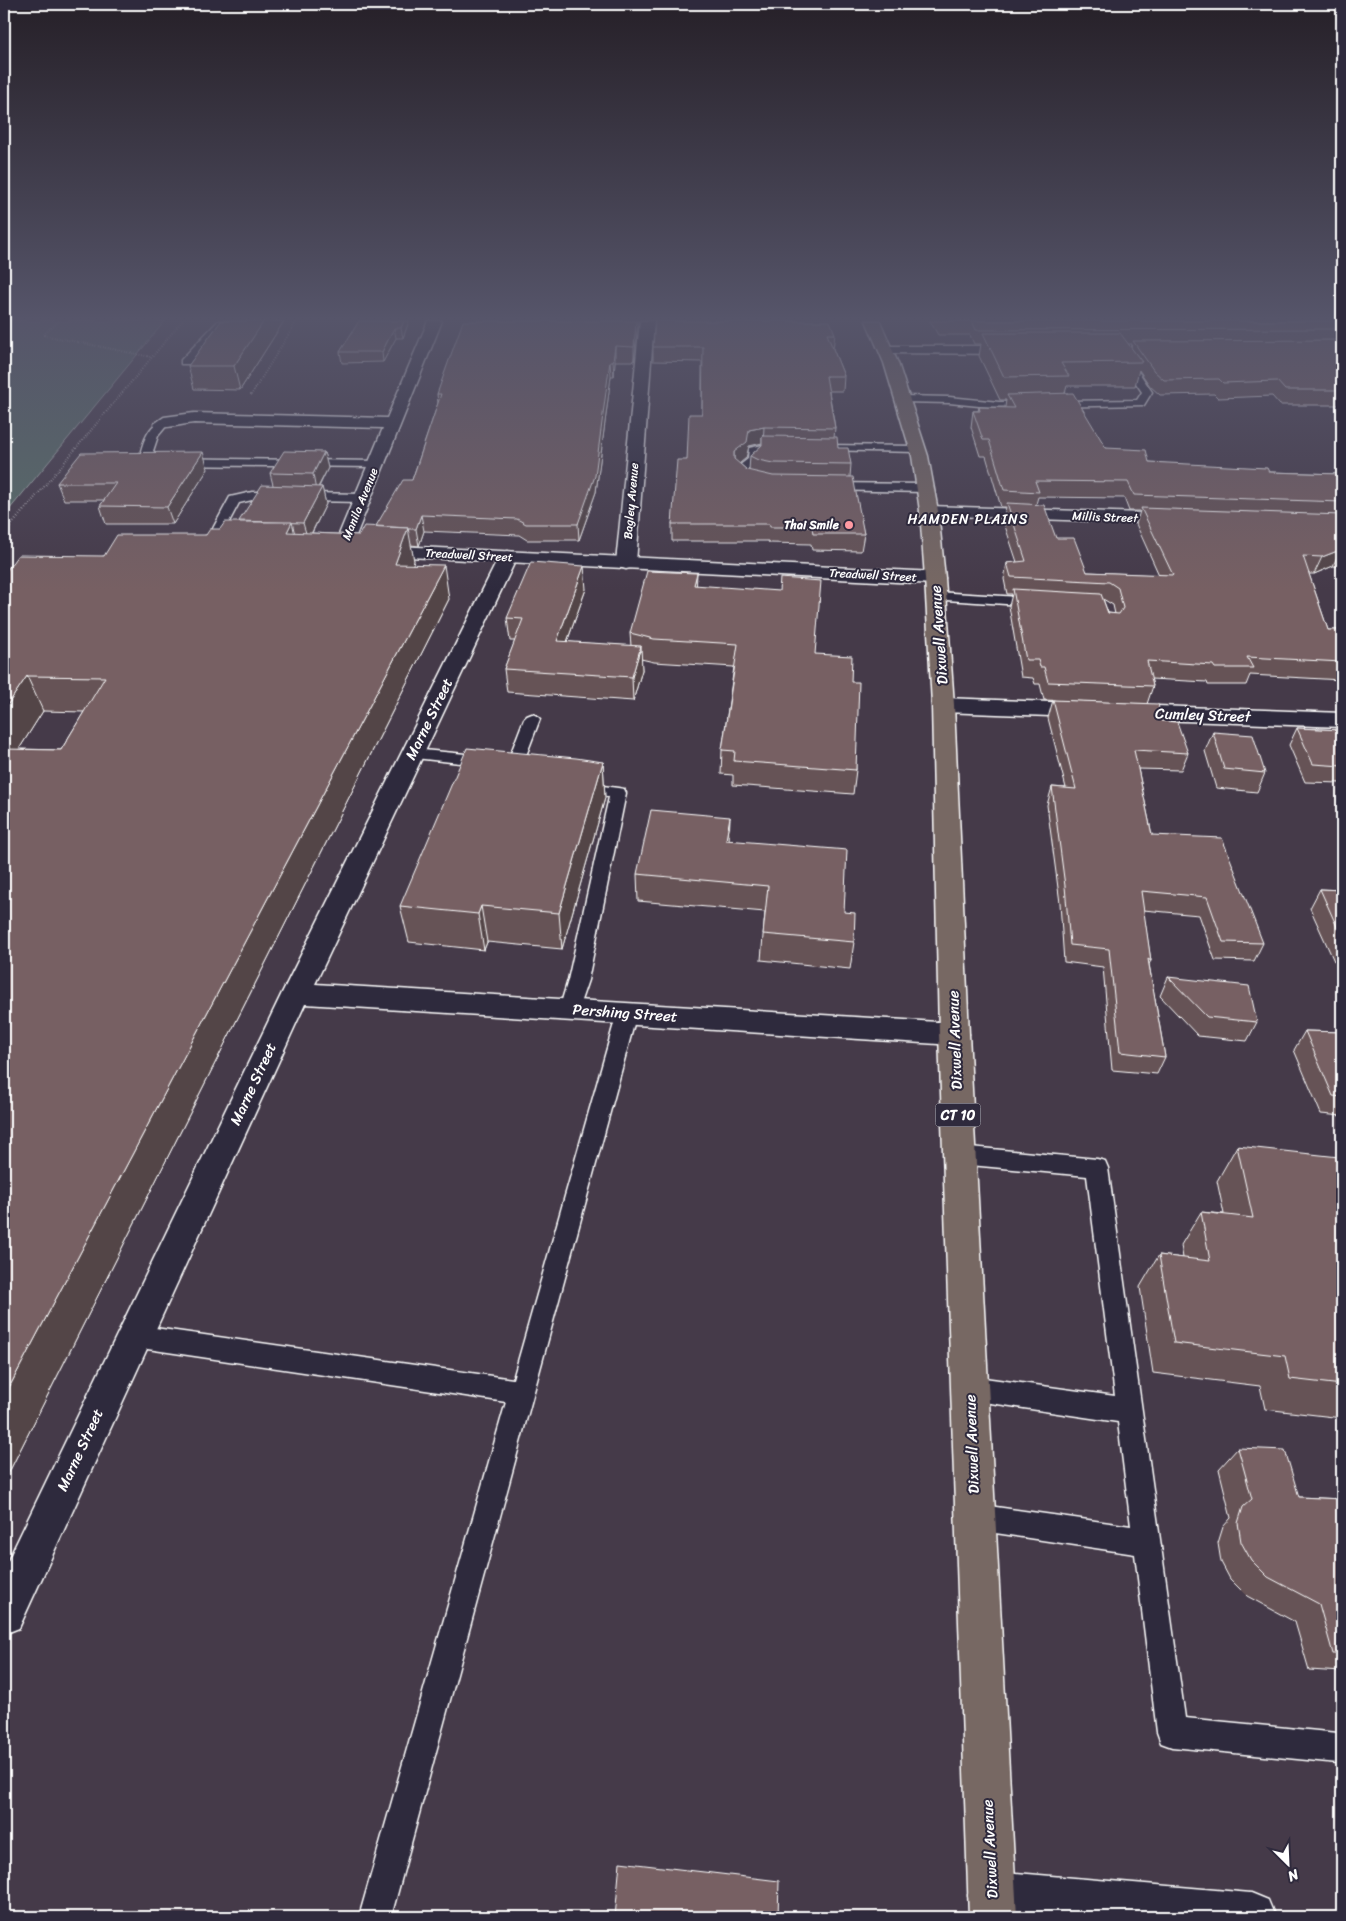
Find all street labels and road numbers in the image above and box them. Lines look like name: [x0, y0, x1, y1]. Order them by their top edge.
street label: Bagley Avenue: [617, 462, 645, 540]
street label: Manila Avenue: [335, 464, 385, 544]
street label: Millis Street: [1072, 505, 1139, 529]
street label: Treadwell Street: [425, 542, 513, 568]
street label: Treadwell Street: [829, 562, 917, 588]
street label: Dixwell Avenue: [923, 584, 955, 685]
street label: Marne Street: [398, 673, 460, 765]
street label: Cumley Street: [1155, 700, 1252, 730]
street label: Dixwell Avenue: [940, 990, 970, 1090]
street label: Pershing Street: [572, 996, 679, 1030]
street label: Marne Street: [222, 1038, 284, 1130]
road number: CT 10: [936, 1104, 980, 1126]
street label: Dixwell Avenue: [957, 1394, 987, 1494]
street label: Marne Street: [49, 1404, 111, 1496]
street label: Dixwell Avenue: [974, 1798, 1006, 1899]

